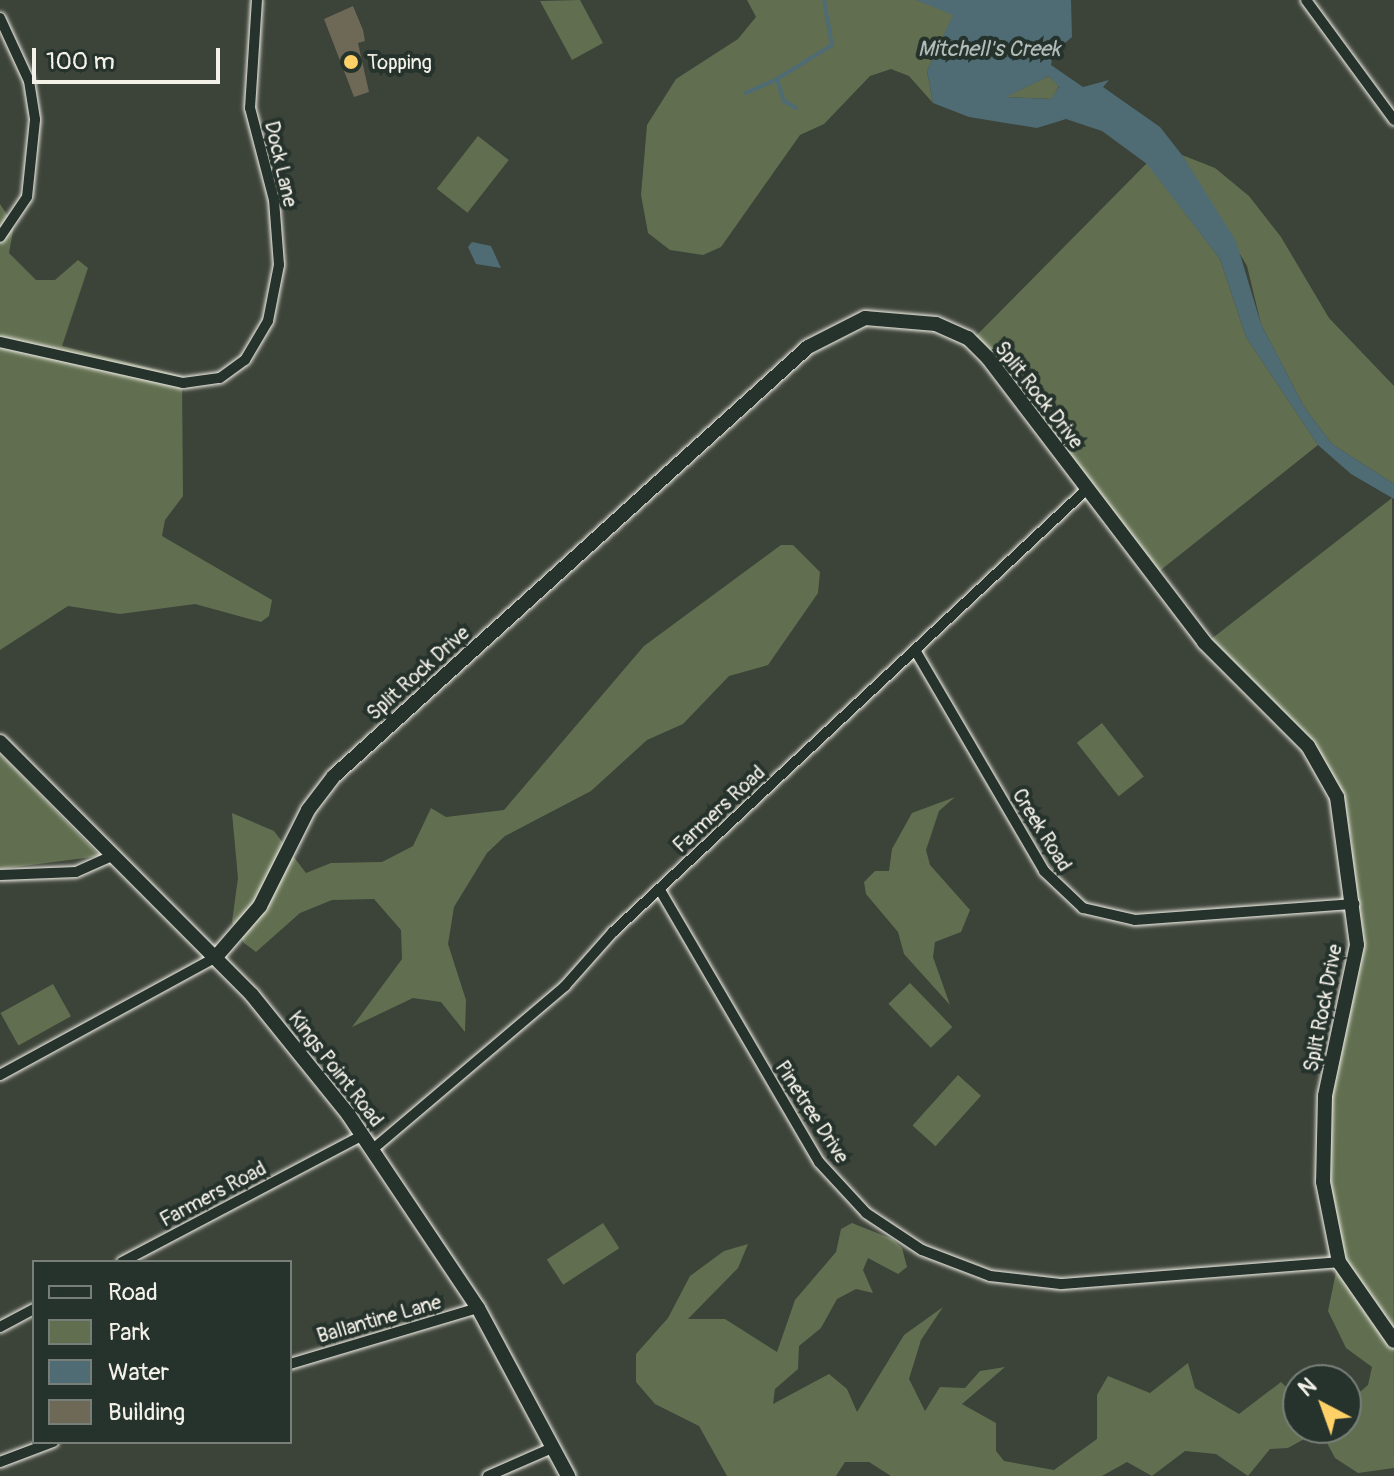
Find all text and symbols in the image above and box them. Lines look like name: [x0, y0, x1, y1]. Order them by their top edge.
scale bar: [36, 32, 224, 82]
water label: Mitchell's Creek: [918, 37, 1060, 63]
text: 100 m: [46, 47, 115, 76]
place label: Topping: [367, 50, 432, 74]
marker: Topping: [342, 53, 360, 71]
street label: Dock Lane: [259, 119, 303, 209]
street label: Split Rock Drive: [990, 337, 1088, 453]
street label: Split Rock Drive: [362, 621, 474, 725]
street label: Farmers Road: [668, 760, 770, 858]
street label: Creek Road: [1007, 784, 1077, 876]
street label: Split Rock Drive: [1299, 942, 1347, 1074]
street label: Kings Point Road: [283, 1006, 389, 1132]
street label: Pinetree Drive: [770, 1056, 854, 1168]
street label: Farmers Road: [156, 1156, 270, 1232]
legend: [32, 1260, 292, 1444]
text: Road: [108, 1278, 158, 1307]
street label: Ballantine Lane: [314, 1290, 444, 1348]
text: Park: [108, 1318, 150, 1347]
text: Water: [108, 1358, 169, 1387]
north arrow: [1282, 1364, 1362, 1444]
text: N: [1293, 1372, 1322, 1403]
text: Building: [108, 1398, 185, 1427]

